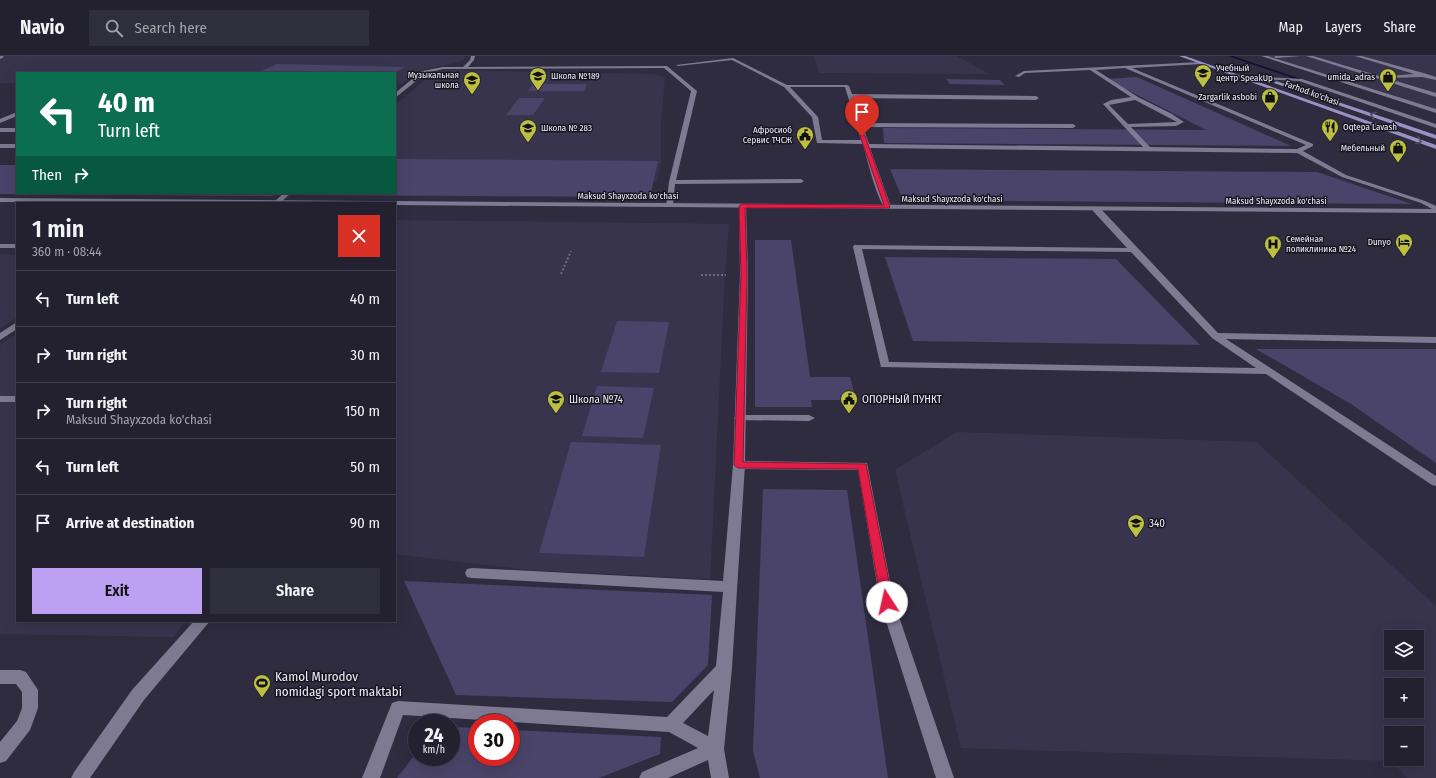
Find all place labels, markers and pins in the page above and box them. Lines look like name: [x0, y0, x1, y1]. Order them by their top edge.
school or university icon: Учебный центр SpeakUp: [1193, 63, 1213, 88]
place label: Учебный центр SpeakUp: [1215, 63, 1273, 83]
school or university icon: Школа №189: [528, 66, 548, 91]
shop icon: umida_adras: [1378, 67, 1398, 92]
place label: Музыкальная школа: [408, 70, 460, 90]
school or university icon: Музыкальная школа: [462, 70, 482, 95]
place label: Школа №189: [551, 71, 600, 81]
place label: umida_adras: [1328, 72, 1375, 82]
shop icon: Zargarlik asbobi: [1260, 87, 1280, 112]
place label: Zargarlik asbobi: [1198, 92, 1257, 102]
pin: [845, 95, 879, 136]
restaurant icon: Oqtepa Lavash: [1320, 117, 1340, 142]
school or university icon: Школа № 283: [518, 118, 538, 143]
place label: Oqtepa Lavash: [1343, 122, 1397, 132]
place label: Школа № 283: [541, 123, 592, 133]
place label: Афросиоб Сервис ТЧСЖ: [743, 125, 792, 145]
public building icon: Афросиоб Сервис ТЧСЖ: [795, 125, 815, 150]
shop icon: Мебельный: [1388, 138, 1408, 163]
place label: Мебельный: [1341, 143, 1385, 153]
hotel icon: Dunyo: [1394, 232, 1414, 257]
hospital icon: Семейная поликлиника №24: [1263, 234, 1283, 259]
place label: Семейная поликлиника №24: [1286, 234, 1357, 254]
place label: Dunyo: [1368, 237, 1391, 247]
school or university icon: Школа №74: [546, 389, 566, 414]
public building icon: ОПОРНЫЙ ПУНКТ: [839, 389, 859, 414]
place label: Школа №74: [569, 393, 623, 406]
place label: ОПОРНЫЙ ПУНКТ: [862, 393, 943, 406]
school or university icon: 340: [1126, 513, 1146, 538]
place label: 340: [1149, 517, 1165, 530]
place label: Kamol Murodov nomidagi sport maktabi: [275, 669, 402, 699]
sports icon: Kamol Murodov nomidagi sport maktabi: [252, 673, 272, 698]

